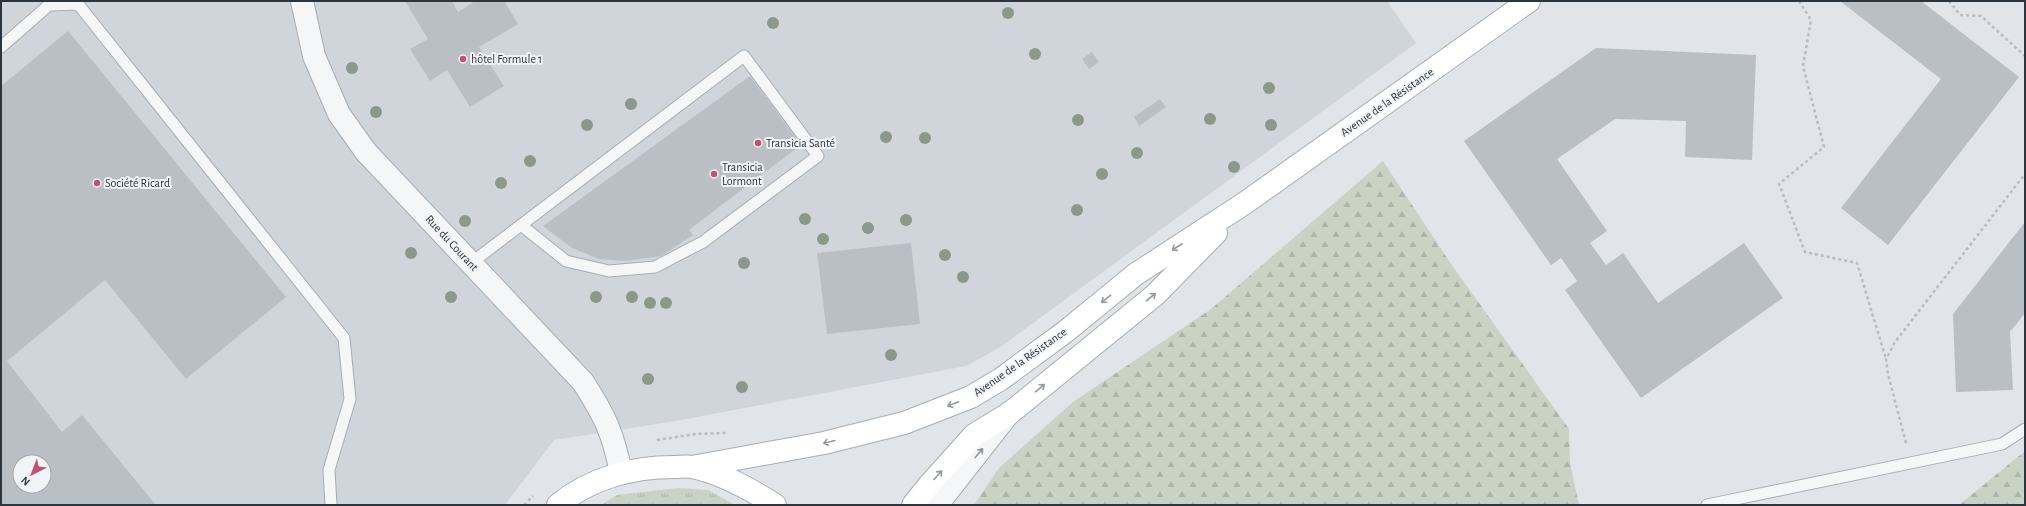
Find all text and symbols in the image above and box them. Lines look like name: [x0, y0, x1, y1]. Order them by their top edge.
place label: hôtel Formule 1: [471, 53, 542, 65]
marker: hôtel Formule 1: [458, 54, 468, 64]
street label: Avenue de la Résistance: [1338, 65, 1436, 139]
place label: Transicia Santé: [766, 137, 835, 149]
marker: Transicia Santé: [753, 138, 763, 148]
place label: Transicia Lormont: [722, 161, 763, 187]
marker: Transicia Lormont: [709, 169, 719, 179]
place label: Société Ricard: [105, 177, 170, 189]
marker: Société Ricard: [92, 178, 102, 188]
street label: Rue du Courant: [423, 213, 481, 273]
one-way arrow: [1172, 243, 1183, 251]
one-way arrow: [1146, 293, 1157, 302]
one-way arrow: [1100, 294, 1111, 303]
street label: Avenue de la Résistance: [971, 325, 1069, 399]
one-way arrow: [1034, 384, 1045, 393]
one-way arrow: [948, 400, 960, 408]
one-way arrow: [823, 439, 836, 446]
one-way arrow: [975, 448, 984, 458]
north arrow: [12, 454, 52, 494]
one-way arrow: [933, 470, 942, 480]
text: N: [19, 474, 32, 488]

